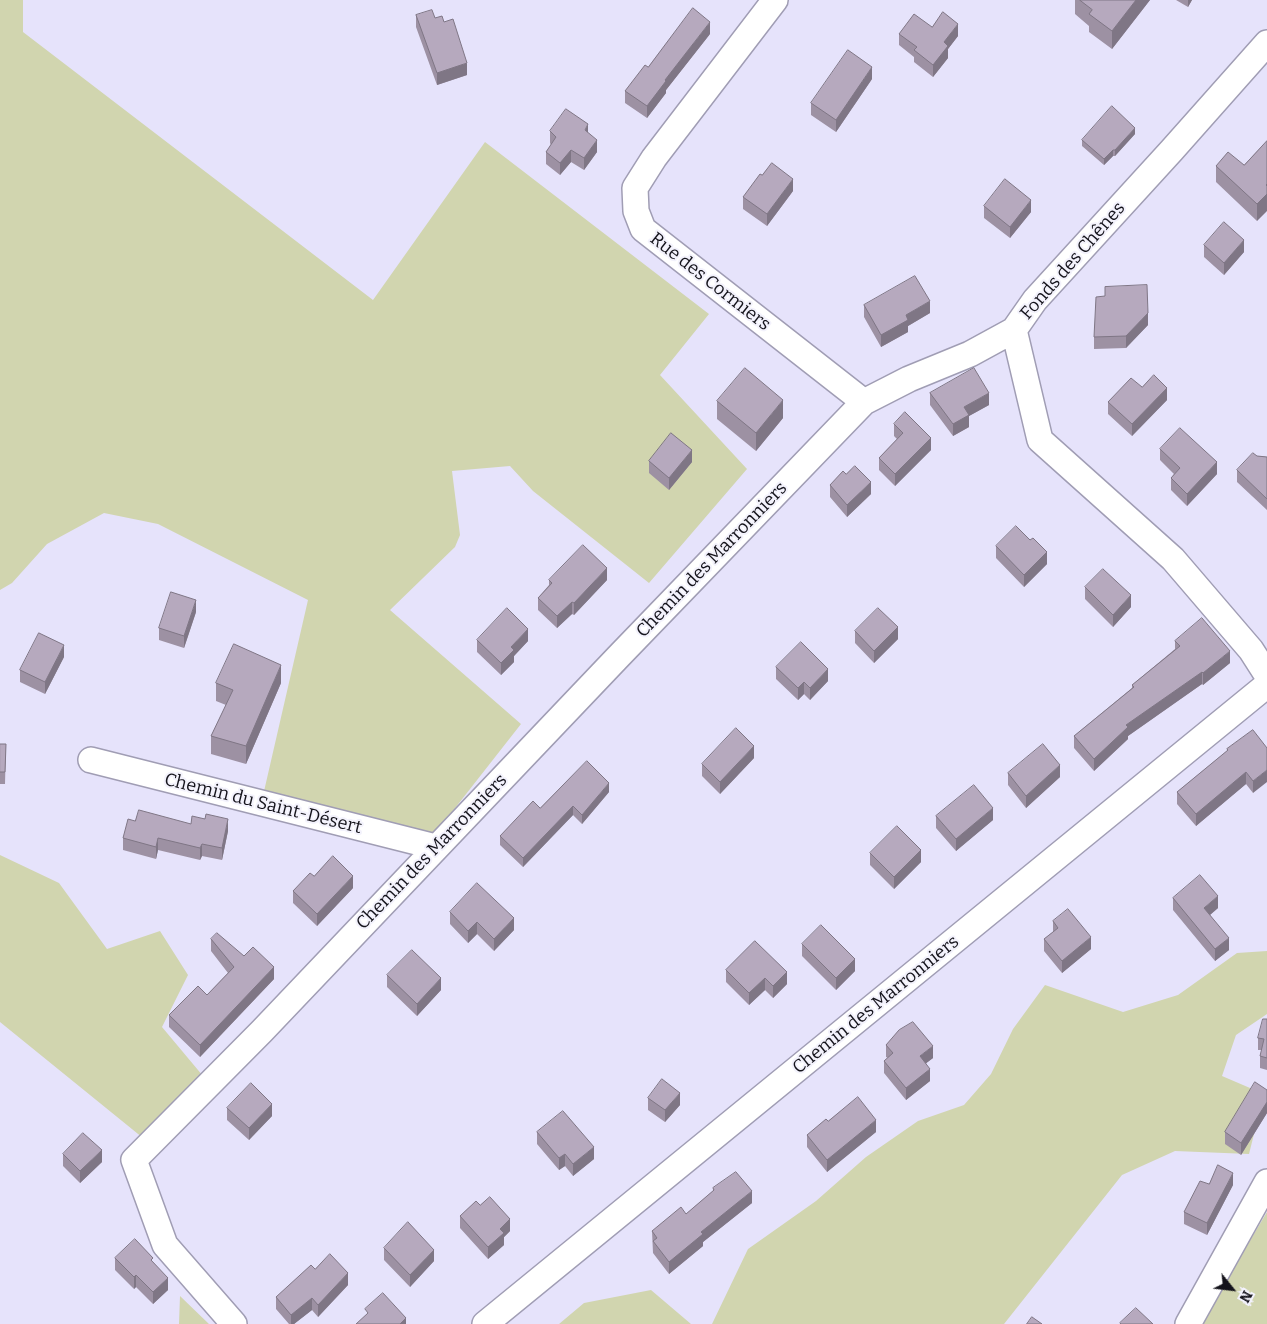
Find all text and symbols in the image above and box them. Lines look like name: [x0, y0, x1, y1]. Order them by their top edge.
street label: Fonds des Chênes: [1016, 198, 1130, 324]
street label: Rue des Cormiers: [646, 228, 774, 336]
street label: Chemin des Marronniers: [632, 478, 792, 642]
street label: Chemin du Saint-Désert: [162, 769, 364, 839]
street label: Chemin des Marronniers: [352, 770, 512, 934]
street label: Chemin des Marronniers: [788, 931, 964, 1079]
north arrow: [1207, 1264, 1257, 1314]
text: N: [1236, 1288, 1256, 1305]

